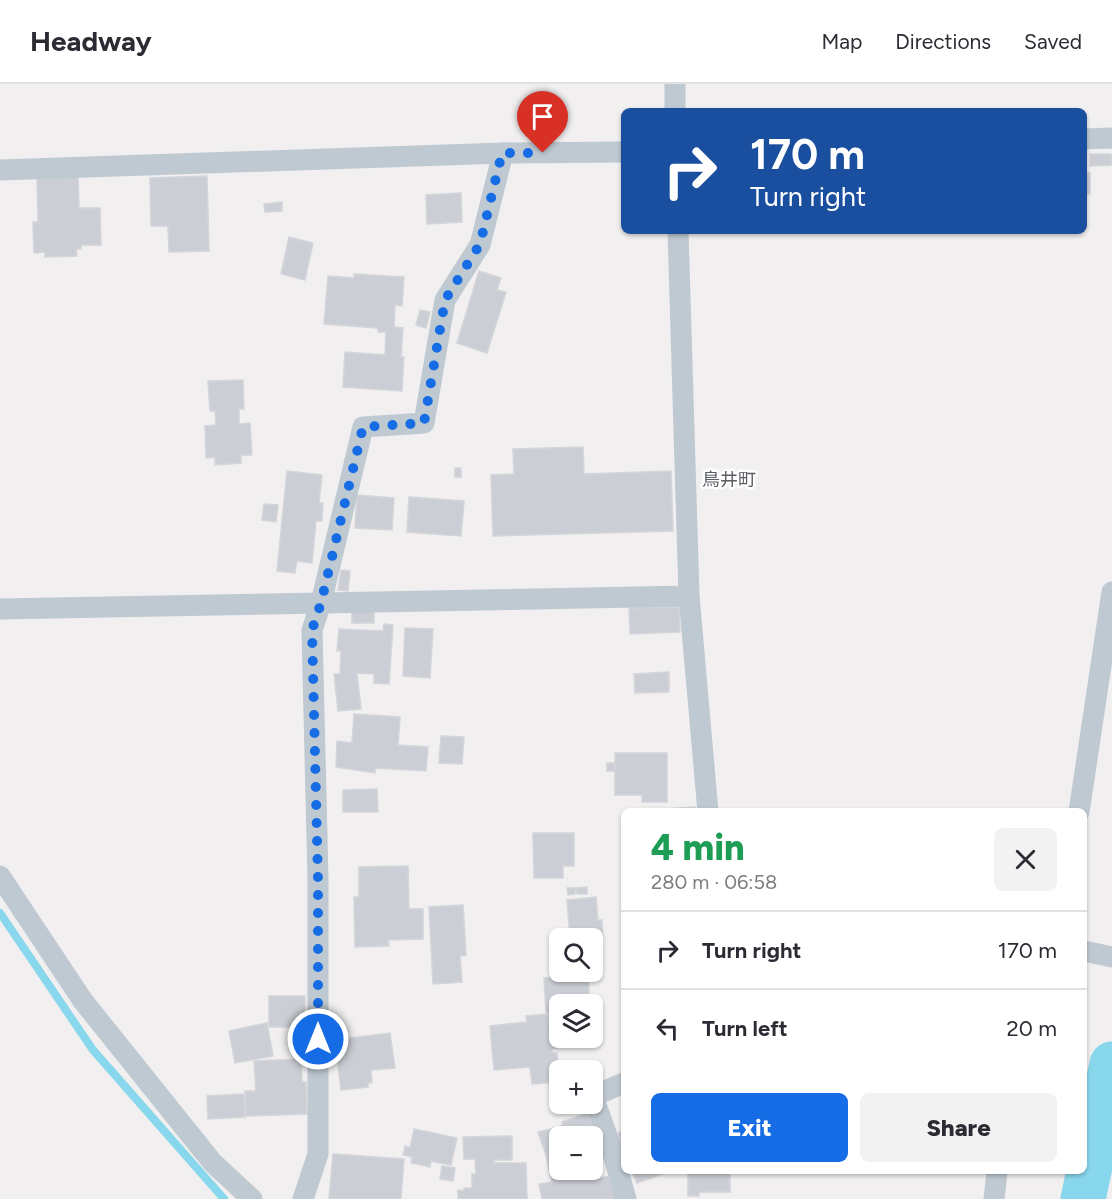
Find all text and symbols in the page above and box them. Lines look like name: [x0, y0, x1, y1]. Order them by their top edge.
text: Headway: [30, 24, 152, 58]
text: Map: [821, 29, 862, 54]
text: Directions: [895, 29, 991, 54]
text: Saved: [1024, 29, 1082, 54]
pin: [517, 91, 568, 153]
icon: arrive: [526, 100, 559, 133]
text: 170 m: [750, 129, 865, 180]
icon: right: [651, 132, 729, 210]
text: Turn right: [750, 180, 866, 213]
district label: 鳥井町: [702, 469, 756, 491]
text: 4 min: [651, 826, 745, 869]
button: close: [994, 828, 1057, 891]
text: 280 m · 06:58: [651, 870, 777, 894]
map controls: [549, 928, 603, 1180]
button: search: [549, 928, 603, 982]
icon: right: [651, 934, 684, 967]
text: Turn right: [702, 937, 801, 964]
text: 170 m: [998, 937, 1057, 964]
button: layers: [549, 994, 603, 1048]
position arrow: [286, 1007, 350, 1071]
icon: left: [651, 1012, 684, 1045]
text: Turn left: [702, 1015, 788, 1042]
text: 20 m: [1006, 1015, 1057, 1042]
button: +: [549, 1060, 603, 1114]
button: Exit: [651, 1093, 848, 1162]
button: Share: [860, 1093, 1057, 1162]
button: −: [549, 1126, 603, 1180]

